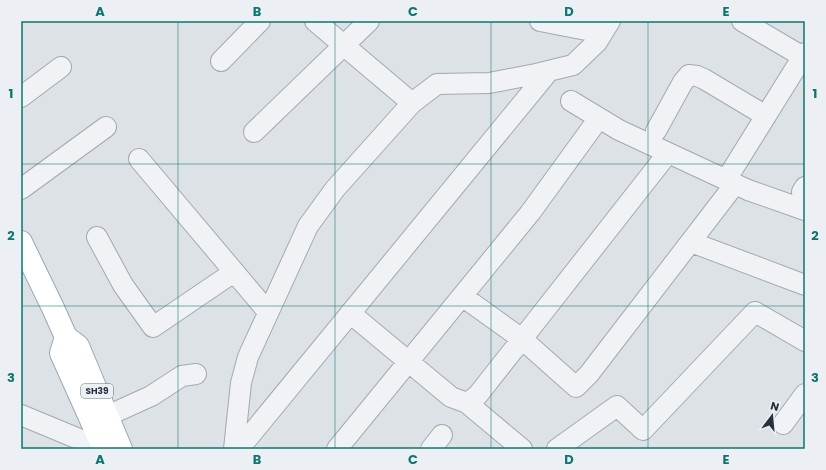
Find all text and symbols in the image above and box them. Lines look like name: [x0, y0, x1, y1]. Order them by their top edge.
text: A: [95, 2, 105, 21]
text: B: [253, 2, 262, 21]
text: C: [408, 2, 418, 21]
text: D: [564, 2, 574, 21]
text: E: [722, 2, 730, 21]
text: 1: [9, 84, 13, 103]
text: 1: [813, 84, 817, 103]
text: 2: [7, 226, 15, 245]
text: 2: [811, 226, 819, 245]
text: 3: [7, 368, 15, 387]
text: 3: [811, 368, 819, 387]
road number: SH39: [81, 384, 113, 398]
north arrow: [752, 396, 792, 436]
text: N: [769, 398, 781, 415]
text: A: [95, 450, 105, 469]
text: B: [253, 450, 262, 469]
text: C: [408, 450, 418, 469]
text: D: [564, 450, 574, 469]
text: E: [722, 450, 730, 469]

